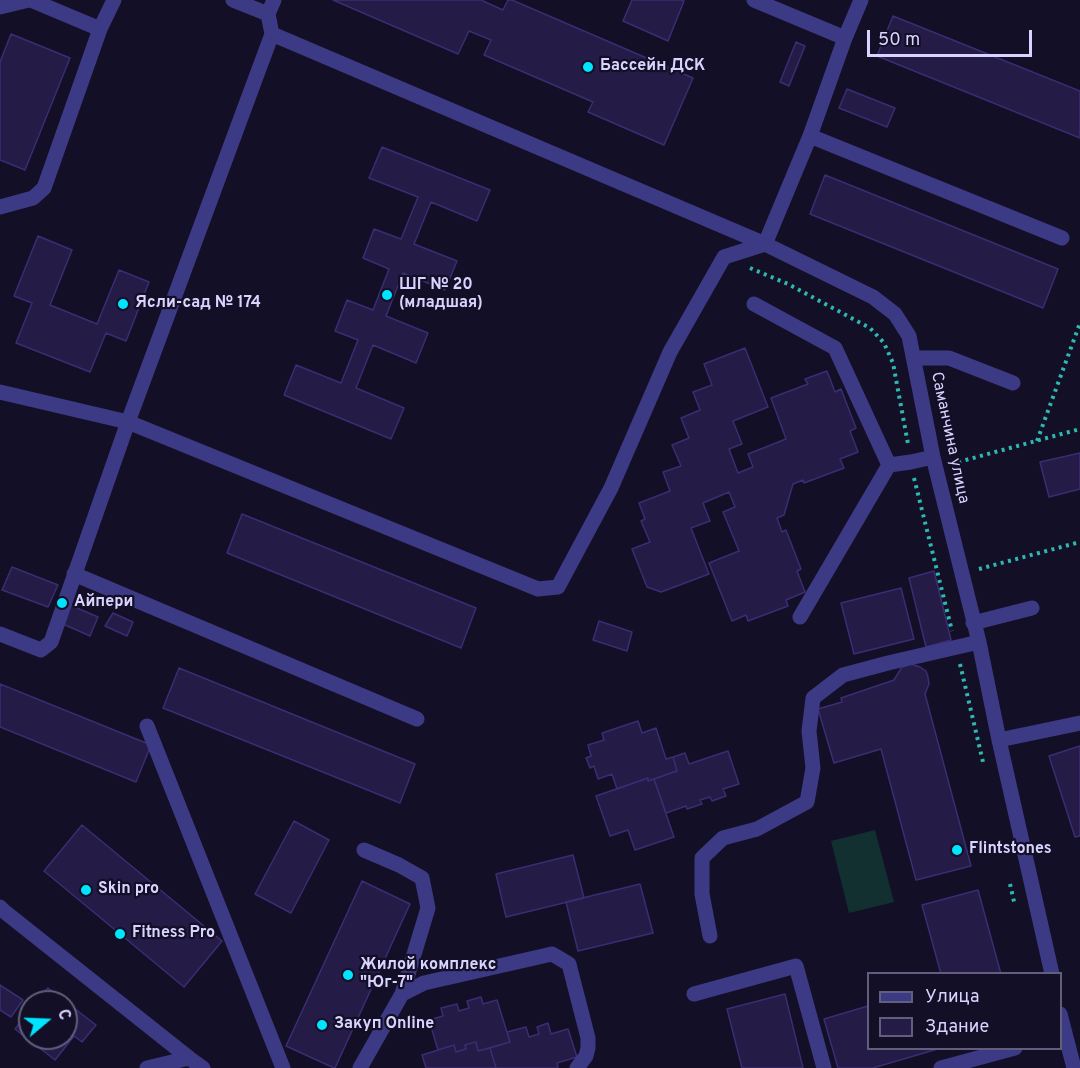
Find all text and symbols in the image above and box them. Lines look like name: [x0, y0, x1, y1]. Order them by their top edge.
scale bar: [870, 18, 1035, 56]
text: 50 m: [878, 29, 920, 52]
place label: Бассейн ДСК: [600, 57, 705, 77]
marker: Бассейн ДСК: [581, 60, 595, 74]
place label: ШГ № 20 (младшая): [399, 276, 483, 314]
marker: ШГ № 20 (младшая): [380, 288, 394, 302]
place label: Ясли-сад № 174: [135, 294, 261, 314]
marker: Ясли-сад № 174: [116, 297, 130, 311]
street label: Саманчина улица: [926, 370, 972, 506]
place label: Айпери: [74, 593, 133, 613]
marker: Айпери: [55, 596, 69, 610]
place label: Flintstones: [969, 840, 1052, 860]
marker: Flintstones: [950, 843, 964, 857]
place label: Skin pro: [98, 880, 159, 900]
marker: Skin pro: [79, 883, 93, 897]
place label: Fitness Pro: [132, 924, 215, 944]
marker: Fitness Pro: [113, 927, 127, 941]
place label: Жилой комплекс "Юг-7": [360, 956, 496, 994]
marker: Жилой комплекс "Юг-7": [341, 968, 355, 982]
legend: [867, 972, 1062, 1050]
text: Улица: [925, 986, 979, 1009]
north arrow: [18, 990, 78, 1050]
text: С: [52, 1007, 74, 1023]
place label: Закуп Online: [334, 1015, 434, 1035]
text: Здание: [925, 1016, 989, 1039]
marker: Закуп Online: [315, 1018, 329, 1032]

